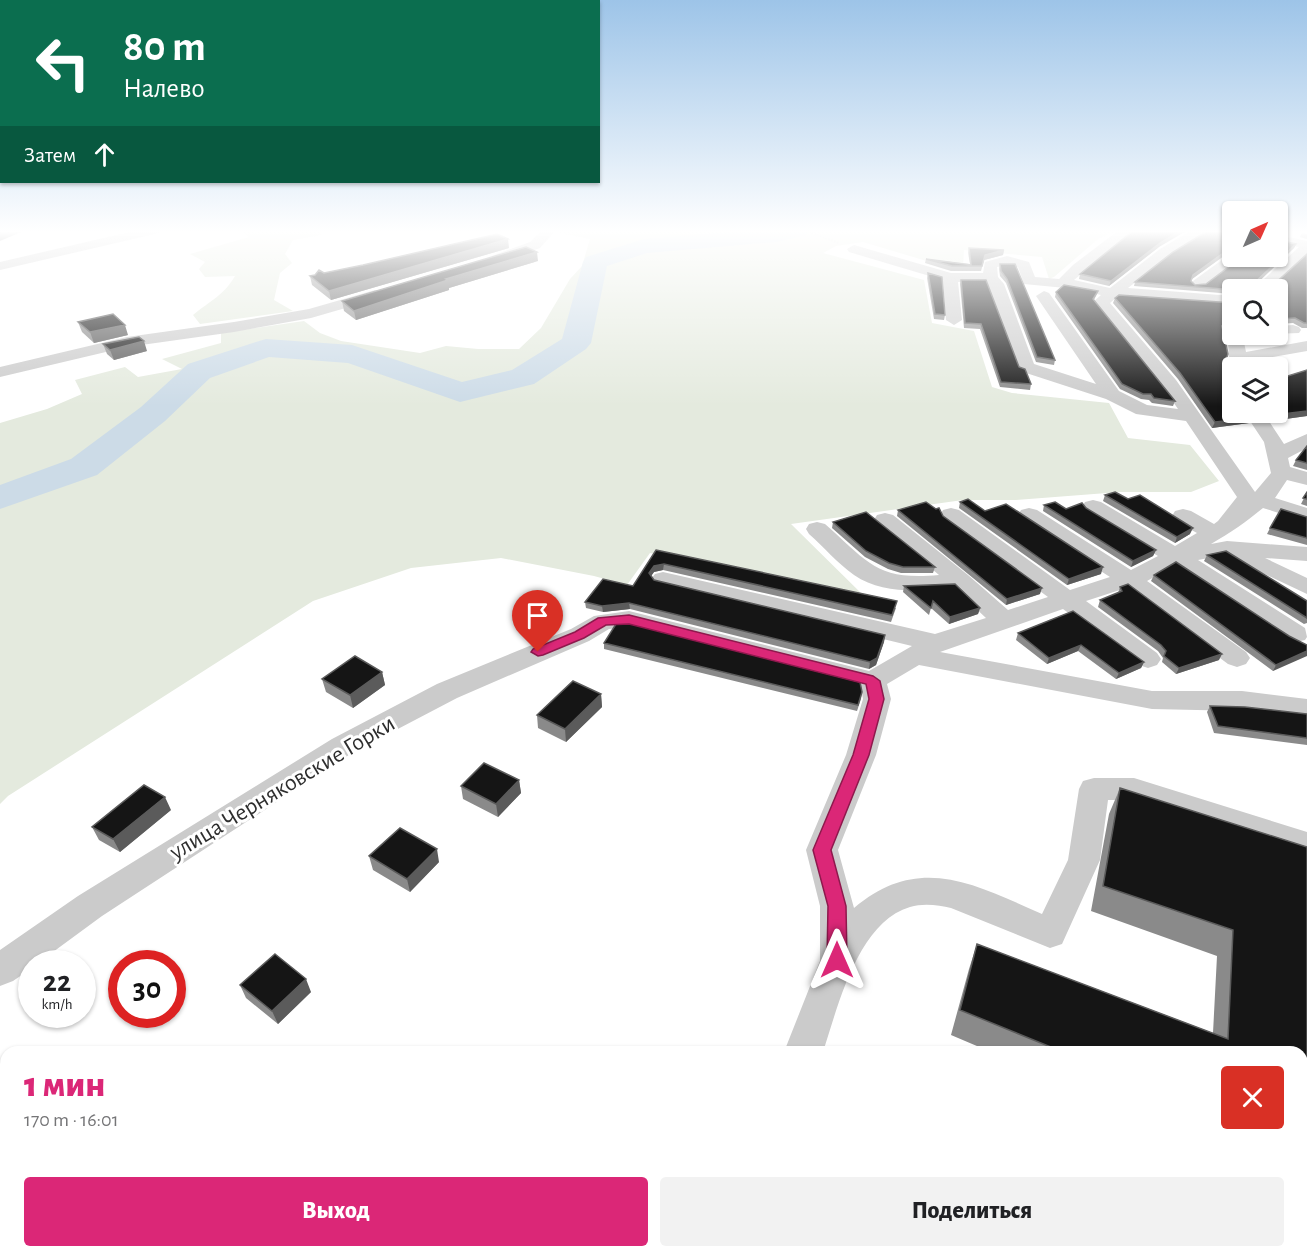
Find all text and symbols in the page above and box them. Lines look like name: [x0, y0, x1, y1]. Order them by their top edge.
icon: left: [24, 24, 102, 102]
text: 80 m: [123, 26, 206, 68]
text: Налево: [123, 75, 205, 102]
icon: ahead: [88, 138, 121, 171]
text: Затем: [24, 144, 76, 166]
north arrow: [1222, 201, 1288, 267]
map controls: [1222, 201, 1288, 423]
button: search: [1222, 279, 1288, 345]
button: layers: [1222, 357, 1288, 423]
pin: [512, 590, 563, 652]
icon: arrive: [521, 599, 554, 632]
street label: улица Черняковские Горки: [165, 711, 399, 865]
position arrow: [805, 928, 869, 992]
speed limit sign: 30: [108, 950, 186, 1028]
text: 22: [43, 967, 71, 997]
text: km/h: [42, 997, 72, 1012]
button: close: [1221, 1066, 1284, 1129]
text: 1 мин: [24, 1067, 106, 1103]
text: 170 m · 16:01: [24, 1110, 119, 1130]
button: Выход: [24, 1177, 648, 1246]
button: Поделиться: [660, 1177, 1284, 1246]

